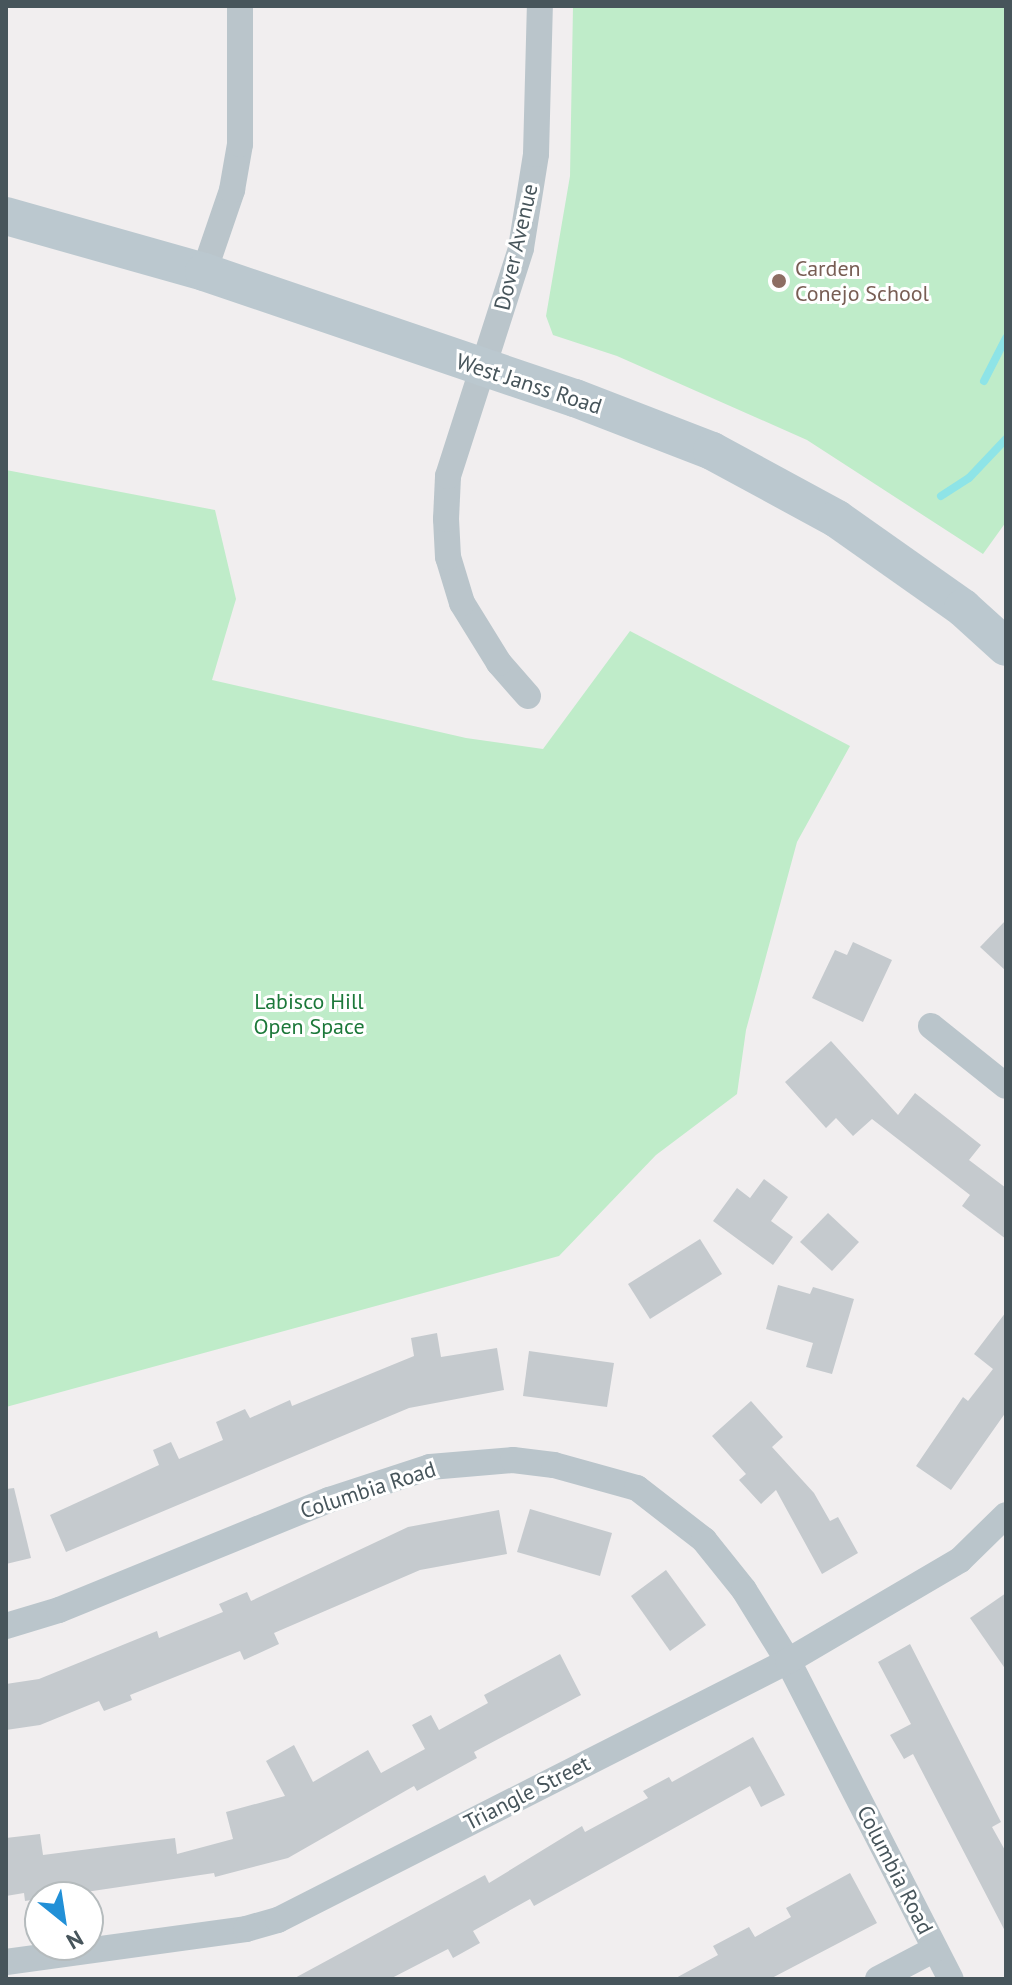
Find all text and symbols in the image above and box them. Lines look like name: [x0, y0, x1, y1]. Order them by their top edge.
street label: Dover Avenue: [489, 181, 543, 313]
place label: Carden Conejo School: [795, 255, 929, 306]
marker: Carden Conejo School: [770, 272, 788, 290]
street label: West Janss Road: [453, 348, 605, 420]
park label: Labisco Hill Open Space: [253, 988, 365, 1040]
street label: Columbia Road: [297, 1456, 439, 1524]
street label: Triangle Street: [460, 1750, 594, 1836]
street label: Columbia Road: [851, 1801, 939, 1939]
north arrow: [24, 1881, 104, 1961]
text: N: [62, 1924, 88, 1956]

